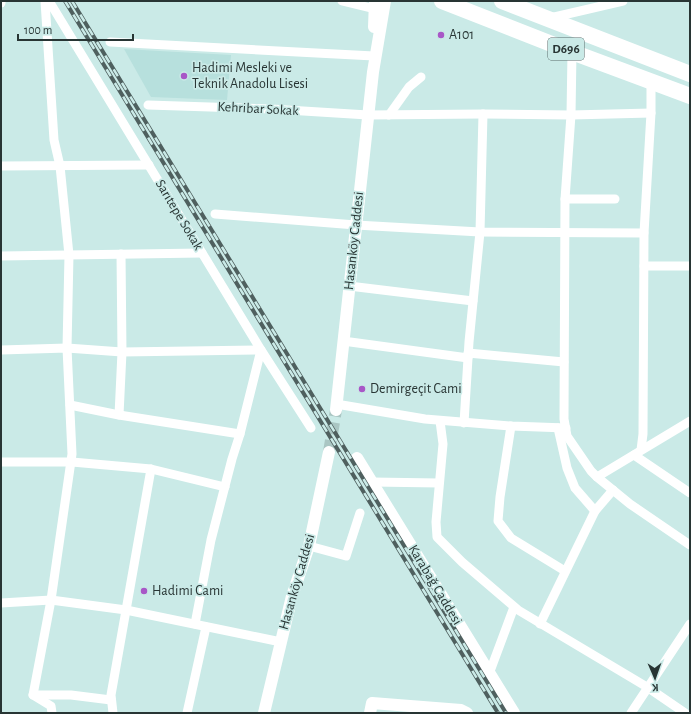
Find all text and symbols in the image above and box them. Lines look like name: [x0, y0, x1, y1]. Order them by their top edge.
scale bar: [18, 16, 133, 42]
text: 100 m: [24, 24, 52, 36]
place label: A101: [449, 28, 474, 42]
marker: A101: [436, 30, 446, 40]
road number: D696: [548, 38, 584, 60]
place label: Hadimi Mesleki ve Teknik Anadolu Lisesi: [192, 61, 308, 91]
marker: Hadimi Mesleki ve Teknik Anadolu Lisesi: [179, 71, 189, 81]
street label: Kehribar Sokak: [217, 100, 300, 118]
street label: Sarıtepe Sokak: [153, 177, 206, 253]
street label: Hasanköy Caddesi: [342, 191, 366, 291]
place label: Demirgeçit Cami: [370, 382, 462, 396]
marker: Demirgeçit Cami: [357, 384, 367, 394]
street label: Hasanköy Caddesi: [277, 533, 317, 631]
street label: Karabağ Caddesi: [406, 543, 464, 627]
place label: Hadimi Cami: [152, 584, 223, 598]
marker: Hadimi Cami: [139, 586, 149, 596]
north arrow: [635, 658, 675, 698]
text: K: [651, 682, 659, 693]

